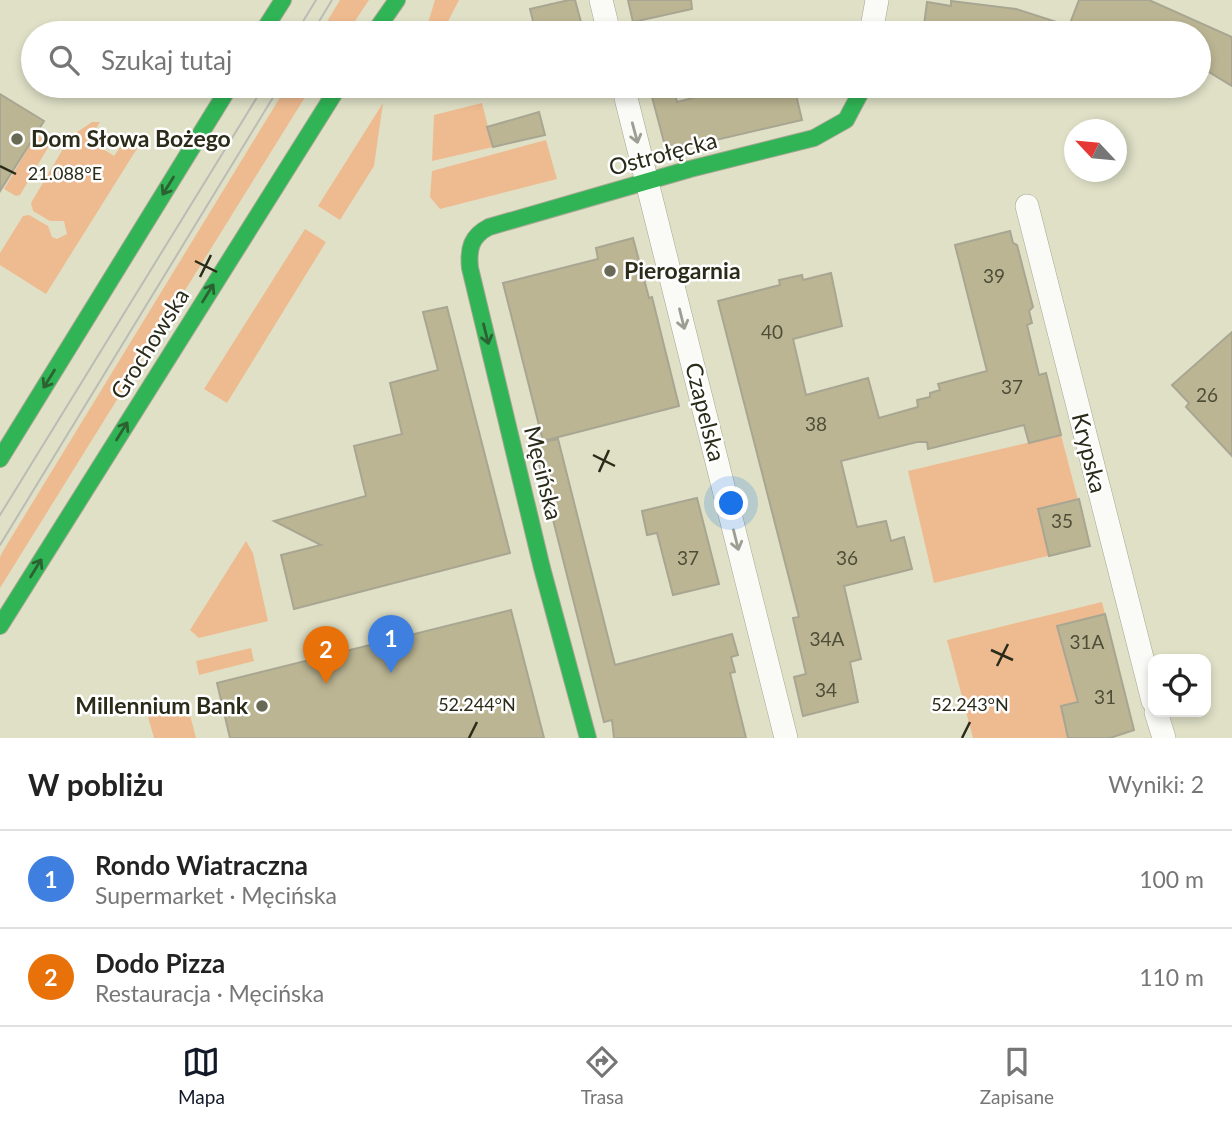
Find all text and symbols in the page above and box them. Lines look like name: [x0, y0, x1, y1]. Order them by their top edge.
search box: [21, 21, 1211, 98]
icon: search: [45, 41, 83, 79]
text: Szukaj tutaj: [101, 44, 232, 76]
north arrow: [1064, 119, 1127, 182]
one-way arrow: [630, 122, 643, 144]
place label: Dom Słowa Bożego: [31, 124, 231, 152]
street label: Ostrołęcka: [606, 125, 720, 181]
marker: Dom Słowa Bożego: [9, 131, 25, 147]
text: 21.088°E: [28, 162, 102, 184]
one-way arrow: [161, 175, 175, 195]
place label: Pierogarnia: [624, 256, 741, 284]
marker: Pierogarnia: [602, 263, 618, 279]
house number: 39: [983, 264, 1005, 287]
street label: Grochowska: [104, 283, 194, 404]
one-way arrow: [202, 284, 216, 304]
one-way arrow: [676, 307, 689, 330]
house number: 40: [761, 320, 783, 343]
one-way arrow: [480, 322, 493, 345]
street label: Czapelska: [680, 360, 732, 464]
one-way arrow: [42, 369, 56, 389]
house number: 37: [1001, 375, 1023, 398]
house number: 26: [1196, 383, 1218, 406]
street label: Krypska: [1067, 410, 1113, 496]
house number: 38: [805, 412, 827, 435]
one-way arrow: [115, 422, 130, 441]
street label: Męcińska: [519, 423, 569, 523]
your location: [714, 486, 748, 520]
house number: 35: [1051, 509, 1073, 532]
one-way arrow: [730, 528, 743, 550]
house number: 37: [677, 546, 699, 569]
house number: 36: [836, 546, 858, 569]
one-way arrow: [30, 559, 44, 579]
pin: 1: [368, 615, 414, 673]
pin: 2: [303, 626, 349, 684]
house number: 34A: [810, 627, 845, 650]
house number: 31A: [1070, 630, 1105, 653]
map controls: [1148, 654, 1211, 717]
button: locate: [1148, 654, 1211, 717]
house number: 34: [815, 678, 837, 701]
house number: 31: [1094, 685, 1116, 708]
place label: Millennium Bank: [75, 691, 249, 719]
text: 52.244°N: [438, 693, 516, 715]
text: 52.243°N: [931, 693, 1009, 715]
marker: Millennium Bank: [254, 698, 270, 714]
text: W pobliżu: [28, 766, 164, 802]
text: Wyniki: 2: [1108, 770, 1204, 798]
text: Rondo Wiatraczna: [95, 849, 308, 881]
text: 1: [44, 865, 58, 893]
text: 100 m: [1139, 865, 1204, 893]
text: Supermarket · Męcińska: [95, 881, 337, 909]
text: Dodo Pizza: [95, 947, 225, 979]
text: 2: [44, 963, 58, 991]
text: 110 m: [1139, 963, 1204, 991]
text: Restauracja · Męcińska: [95, 979, 324, 1007]
tab: Mapa: [178, 1043, 225, 1108]
tab: Trasa: [581, 1043, 624, 1108]
tab: Zapisane: [980, 1043, 1054, 1108]

